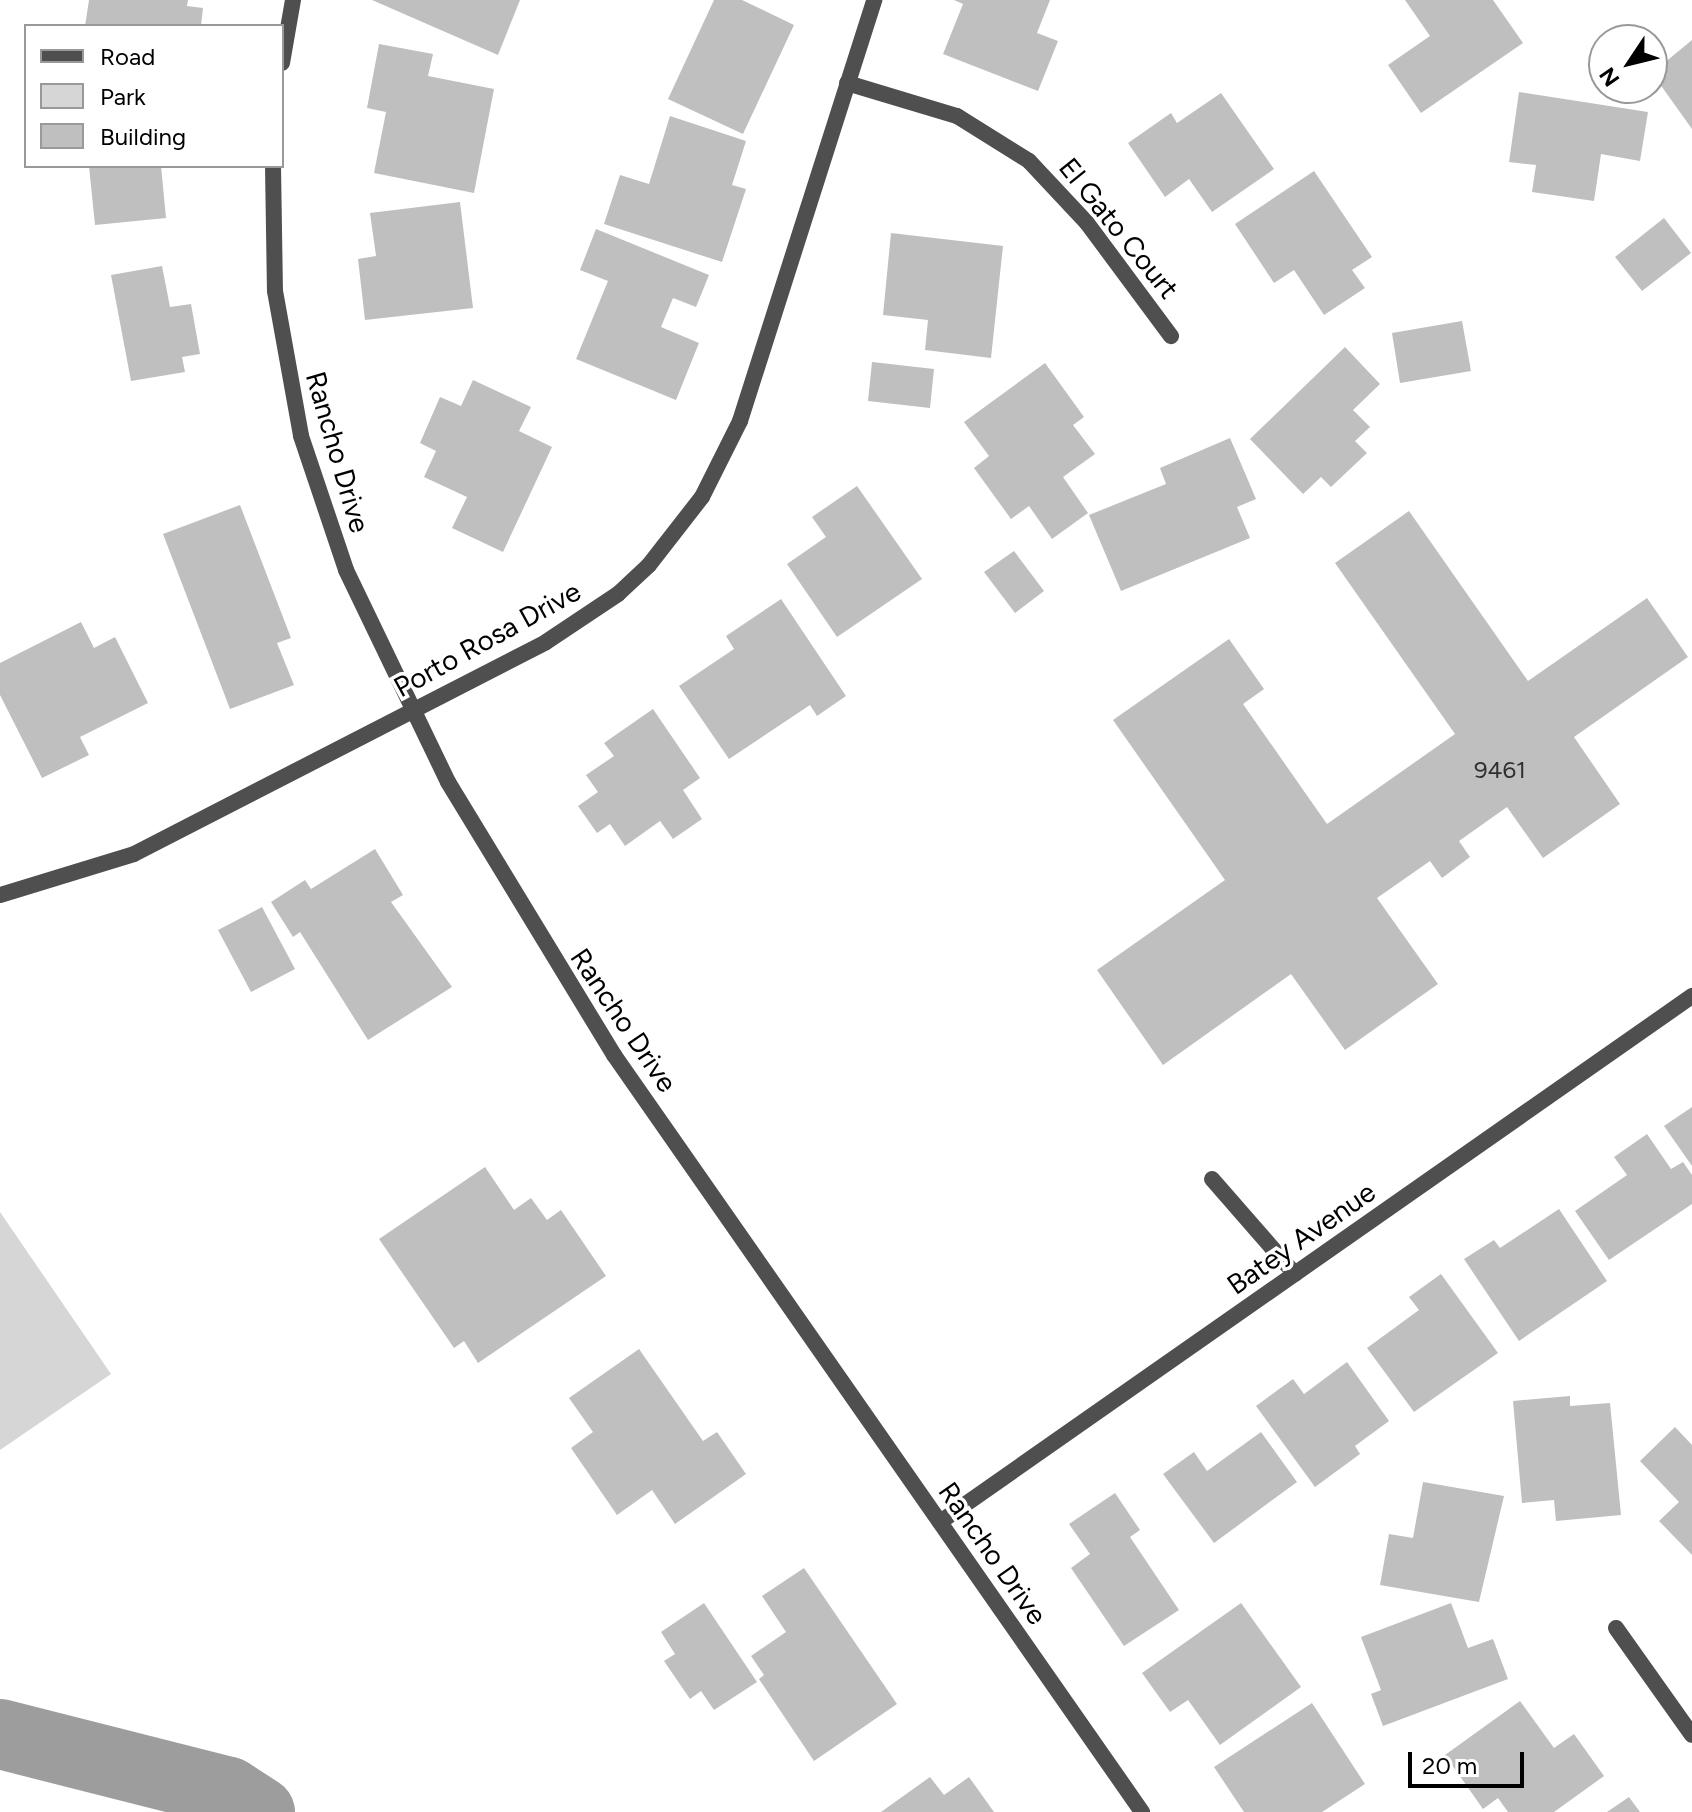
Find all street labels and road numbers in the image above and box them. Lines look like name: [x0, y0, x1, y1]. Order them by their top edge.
street label: El Gato Court: [1052, 151, 1186, 305]
street label: Rancho Drive: [299, 368, 377, 536]
street label: Porto Rosa Drive: [388, 574, 586, 704]
street label: Rancho Drive: [564, 942, 684, 1098]
street label: Batey Avenue: [1220, 1175, 1382, 1301]
street label: Rancho Drive: [932, 1475, 1054, 1631]

